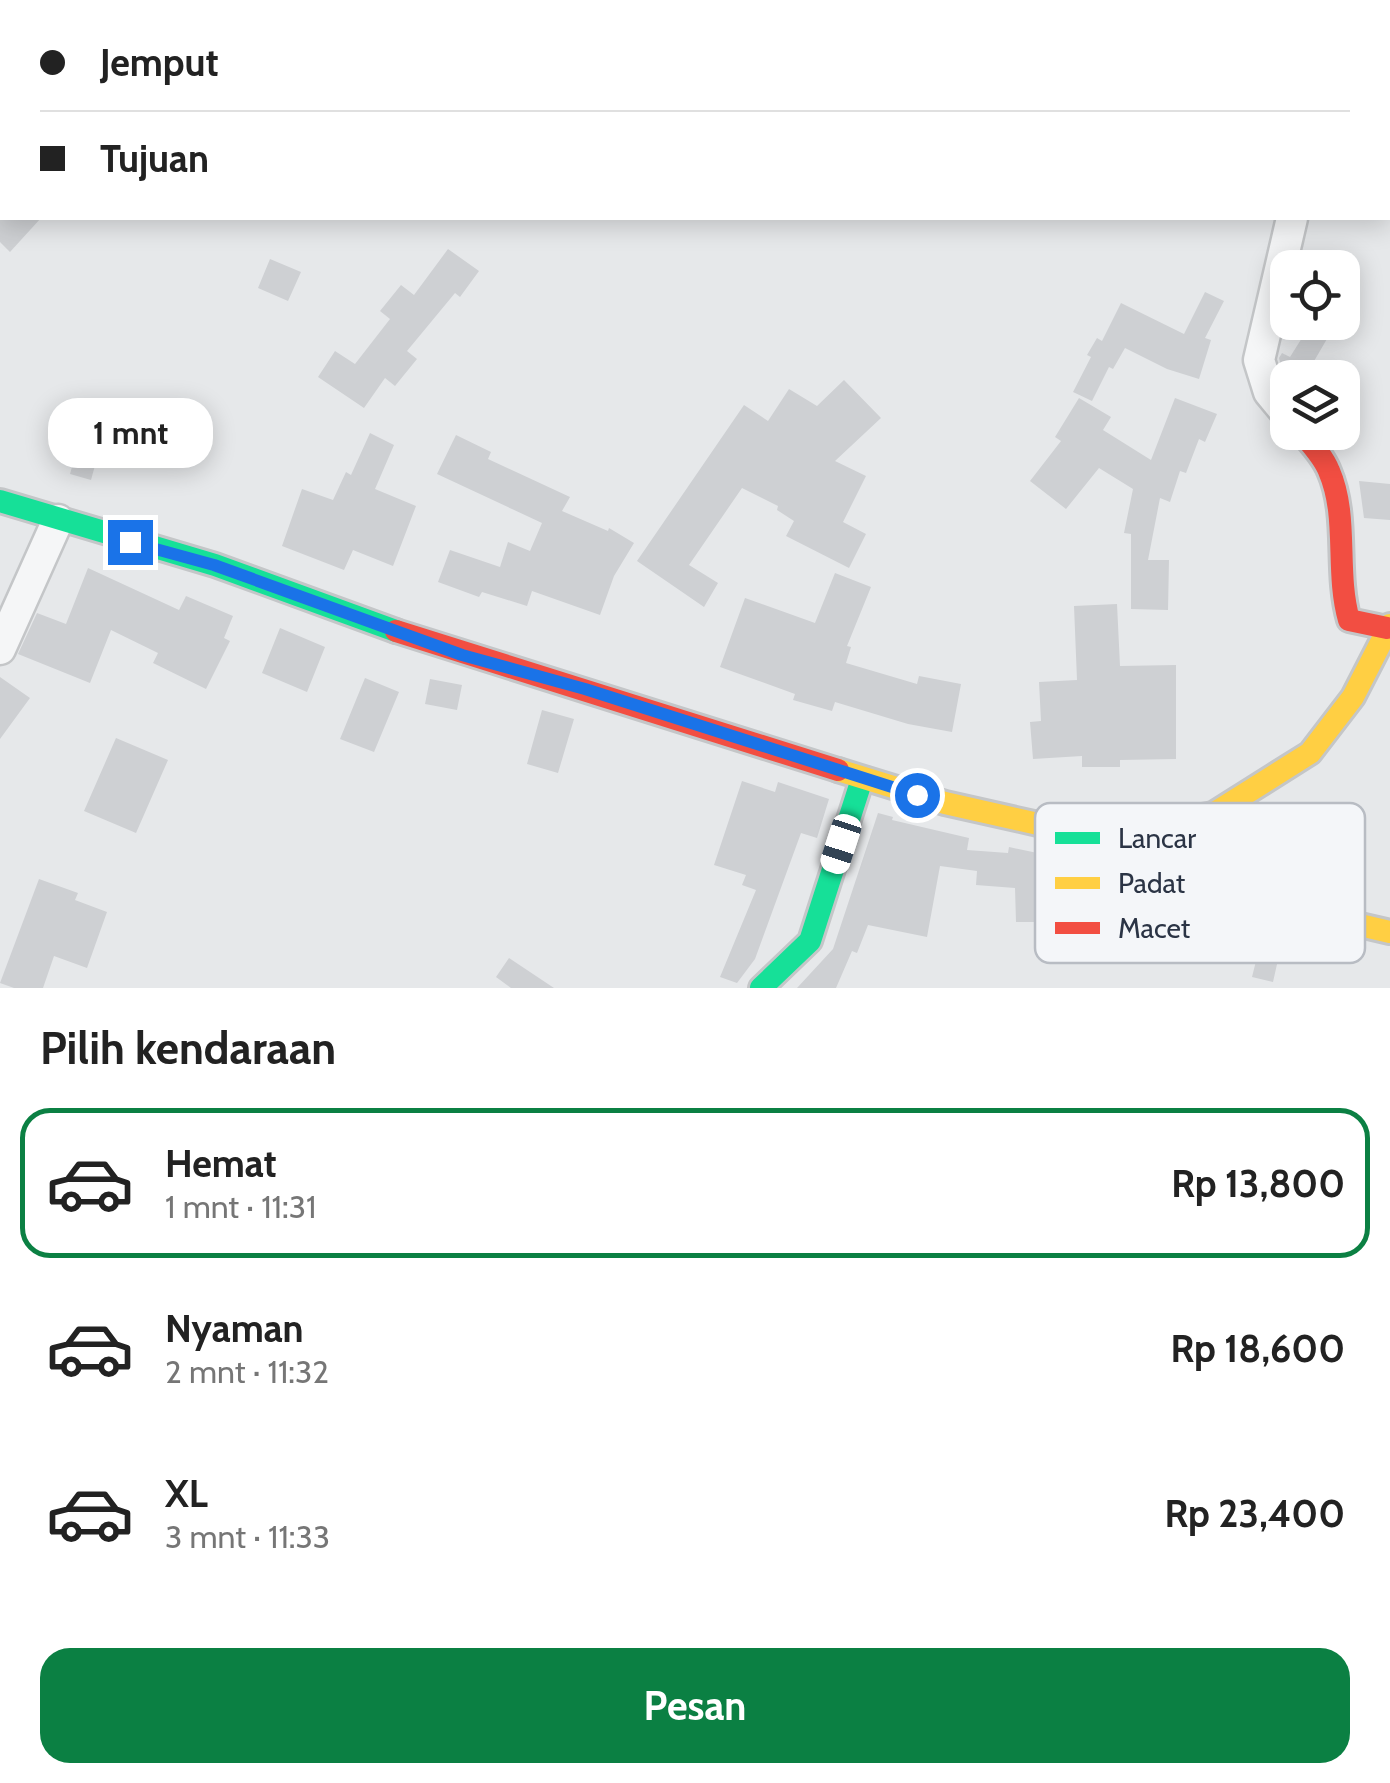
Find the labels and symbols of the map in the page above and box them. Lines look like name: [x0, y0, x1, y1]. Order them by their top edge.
callout: 1 mnt: [48, 397, 212, 467]
route end: [108, 520, 153, 565]
route start: [895, 773, 940, 818]
legend: [1035, 803, 1365, 963]
car: [817, 811, 865, 877]
text: Lancar: [1118, 821, 1196, 855]
text: Padat: [1118, 866, 1185, 900]
text: Macet: [1118, 911, 1190, 945]

